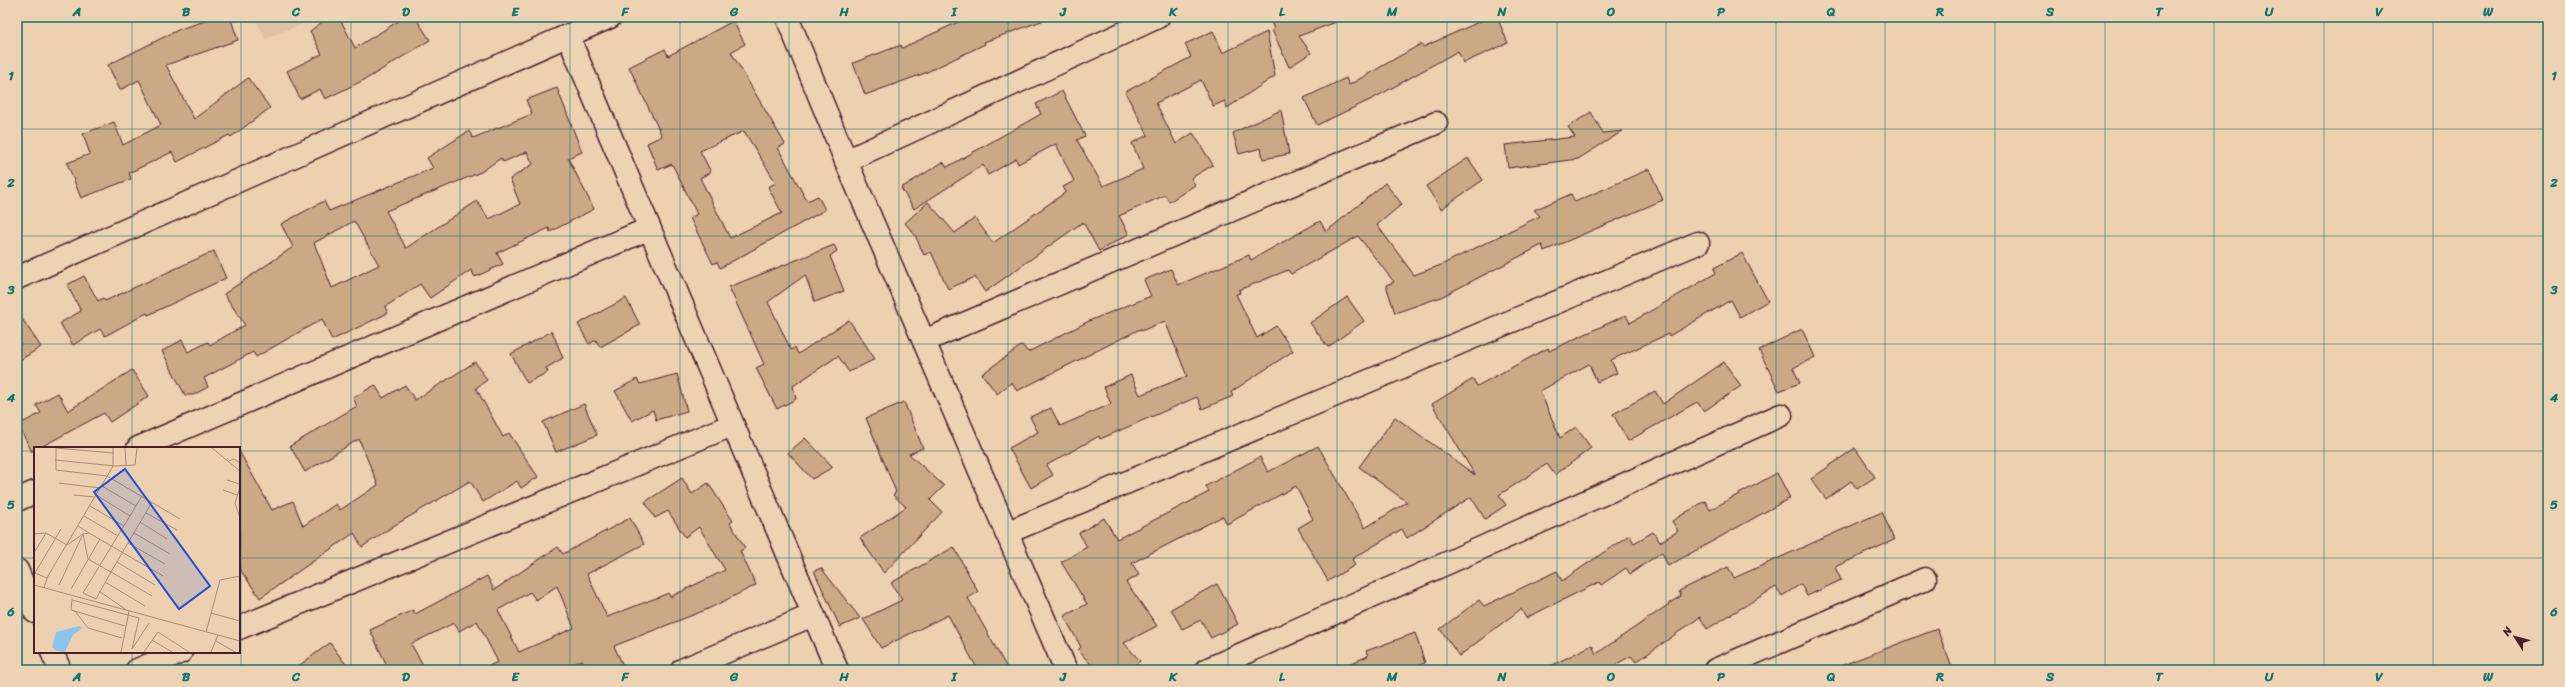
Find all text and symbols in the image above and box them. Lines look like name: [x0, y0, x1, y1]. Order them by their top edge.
text: A: [72, 0, 81, 23]
text: B: [182, 0, 191, 23]
text: C: [291, 0, 301, 23]
text: D: [402, 0, 410, 23]
text: E: [511, 0, 520, 23]
text: F: [620, 0, 629, 23]
text: G: [729, 0, 739, 23]
text: H: [838, 0, 849, 23]
text: I: [950, 0, 958, 23]
text: J: [1059, 0, 1067, 23]
text: K: [1168, 0, 1178, 23]
text: L: [1279, 0, 1286, 23]
text: M: [1386, 0, 1398, 23]
text: N: [1496, 0, 1507, 23]
text: O: [1606, 0, 1616, 23]
text: P: [1717, 0, 1725, 23]
text: Q: [1826, 0, 1836, 23]
text: R: [1935, 0, 1944, 23]
text: S: [2045, 0, 2055, 23]
text: T: [2155, 0, 2164, 23]
text: U: [2265, 0, 2275, 23]
text: V: [2375, 0, 2384, 23]
text: W: [2483, 0, 2494, 23]
text: 1: [8, 64, 14, 87]
text: 1: [2551, 64, 2557, 87]
text: 2: [6, 171, 15, 194]
text: 2: [2549, 171, 2558, 194]
text: 3: [6, 278, 15, 301]
text: 3: [2549, 278, 2558, 301]
text: 4: [6, 386, 16, 409]
text: 4: [2549, 386, 2559, 409]
inset map: [34, 447, 240, 653]
text: 5: [7, 493, 15, 516]
text: 5: [2550, 493, 2558, 516]
text: 6: [6, 600, 15, 623]
text: 6: [2549, 600, 2558, 623]
north arrow: [2495, 617, 2535, 657]
text: N: [2497, 622, 2517, 641]
text: A: [72, 665, 81, 687]
text: B: [182, 665, 191, 687]
text: C: [291, 665, 301, 687]
text: D: [402, 665, 410, 687]
text: E: [511, 665, 520, 687]
text: F: [620, 665, 629, 687]
text: G: [729, 665, 739, 687]
text: H: [838, 665, 849, 687]
text: I: [950, 665, 958, 687]
text: J: [1059, 665, 1067, 687]
text: K: [1168, 665, 1178, 687]
text: L: [1279, 665, 1286, 687]
text: M: [1386, 665, 1398, 687]
text: N: [1496, 665, 1507, 687]
text: O: [1606, 665, 1616, 687]
text: P: [1717, 665, 1725, 687]
text: Q: [1826, 665, 1836, 687]
text: R: [1935, 665, 1944, 687]
text: S: [2045, 665, 2055, 687]
text: T: [2155, 665, 2164, 687]
text: U: [2265, 665, 2275, 687]
text: V: [2375, 665, 2384, 687]
text: W: [2483, 665, 2494, 687]

